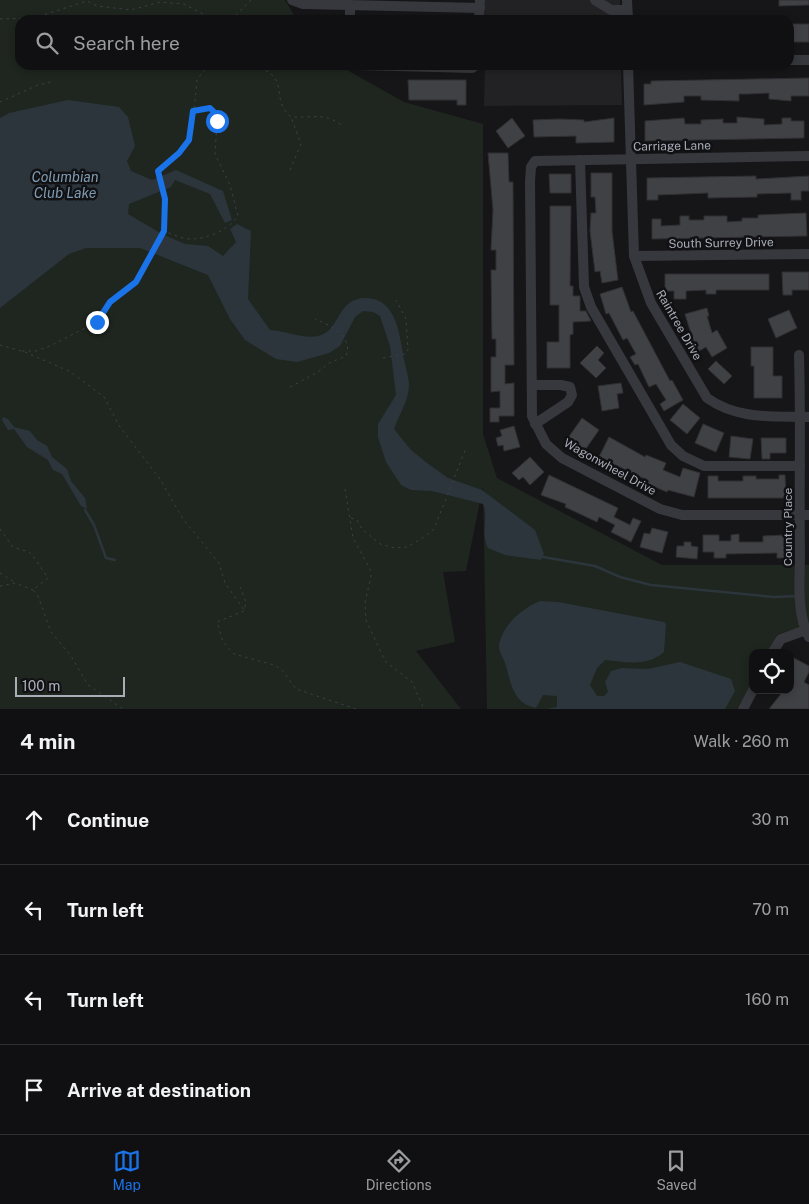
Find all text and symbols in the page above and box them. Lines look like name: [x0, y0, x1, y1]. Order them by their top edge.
search box: [15, 15, 794, 70]
icon: search: [33, 29, 61, 57]
text: Search here: [73, 32, 180, 54]
route start: [206, 110, 229, 133]
street label: Carriage Lane: [633, 138, 711, 154]
water label: Columbian Club Lake: [31, 169, 99, 201]
street label: South Surrey Drive: [668, 235, 774, 251]
street label: Raintree Drive: [653, 287, 705, 363]
route end: [86, 311, 109, 334]
street label: Wagonwheel Drive: [561, 436, 659, 498]
street label: Country Place: [781, 487, 795, 566]
map controls: [749, 649, 794, 694]
button: locate: [749, 649, 794, 694]
scale bar: [15, 674, 125, 697]
text: 100 m: [22, 678, 60, 694]
text: 4 min: [20, 729, 75, 754]
text: Walk · 260 m: [694, 732, 789, 751]
icon: ahead: [20, 806, 48, 834]
text: Continue: [67, 809, 149, 831]
text: 30 m: [752, 810, 789, 829]
icon: left: [20, 896, 48, 924]
text: Turn left: [67, 899, 144, 921]
text: 70 m: [752, 900, 789, 919]
icon: left: [20, 986, 48, 1014]
text: Turn left: [67, 989, 144, 1011]
text: 160 m: [745, 990, 789, 1009]
icon: arrive: [20, 1076, 48, 1104]
text: Arrive at destination: [67, 1079, 251, 1101]
tab: Map: [112, 1147, 141, 1193]
tab: Directions: [366, 1147, 432, 1193]
tab: Saved: [656, 1147, 697, 1193]

